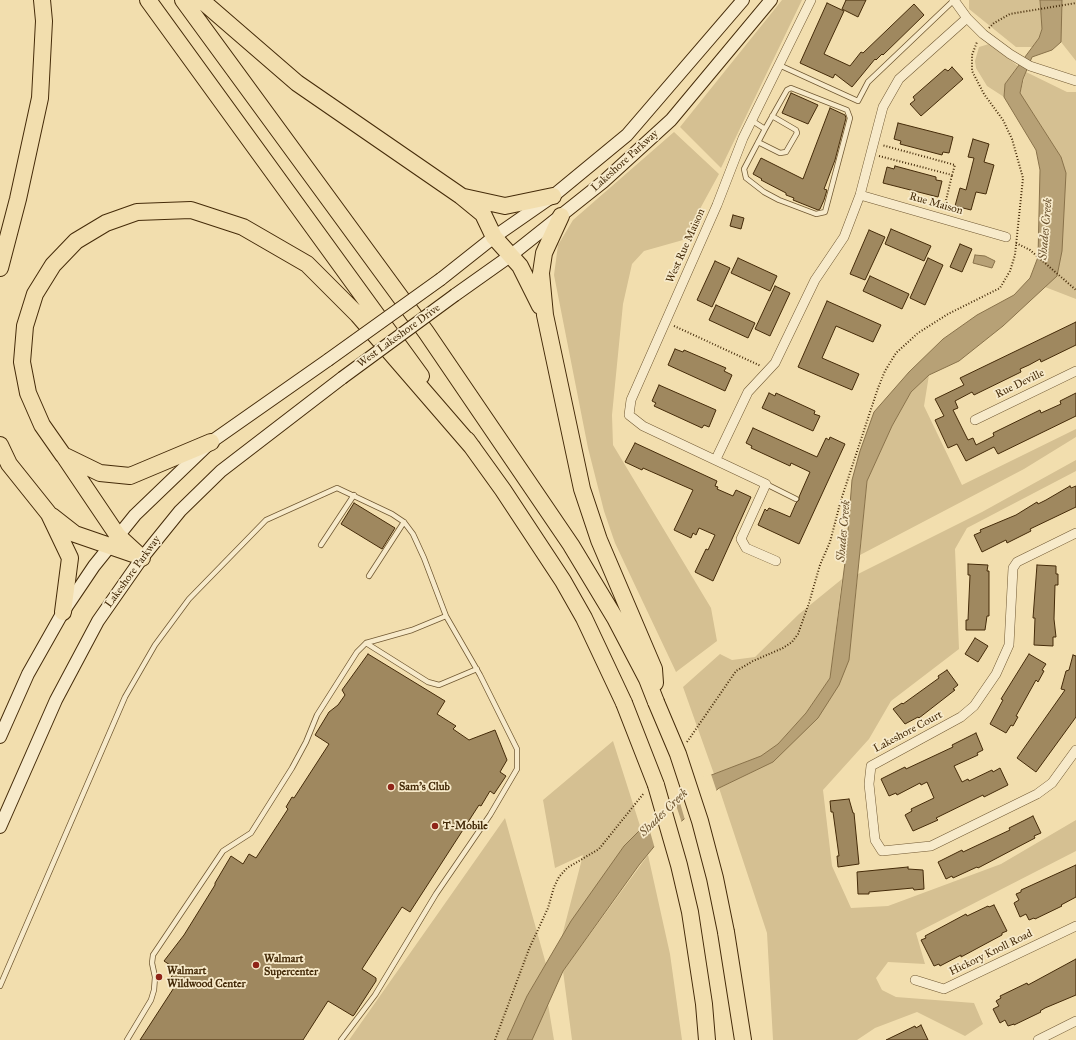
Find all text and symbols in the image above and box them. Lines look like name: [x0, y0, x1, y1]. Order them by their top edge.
street label: Lakeshore Parkway: [589, 127, 661, 195]
street label: Rue Maison: [908, 190, 964, 218]
water label: Shades Creek: [1036, 197, 1056, 261]
street label: West Rue Maison: [664, 207, 708, 285]
street label: West Lakeshore Drive: [355, 301, 443, 371]
street label: Rue Deville: [994, 367, 1046, 401]
water label: Shades Creek: [834, 499, 854, 563]
street label: Lakeshore Parkway: [102, 533, 164, 611]
street label: Lakeshore Court: [871, 708, 945, 756]
place label: Sam's Club: [399, 780, 450, 794]
marker: Sam's Club: [386, 782, 396, 792]
water label: Shades Creek: [637, 786, 691, 840]
place label: T-Mobile: [443, 819, 488, 833]
marker: T-Mobile: [430, 821, 440, 831]
street label: Hickory Knoll Road: [947, 927, 1035, 979]
place label: Walmart Supercenter: [264, 952, 318, 978]
marker: Walmart Supercenter: [251, 960, 261, 970]
place label: Walmart Wildwood Center: [167, 964, 246, 990]
marker: Walmart Wildwood Center: [154, 972, 164, 982]

